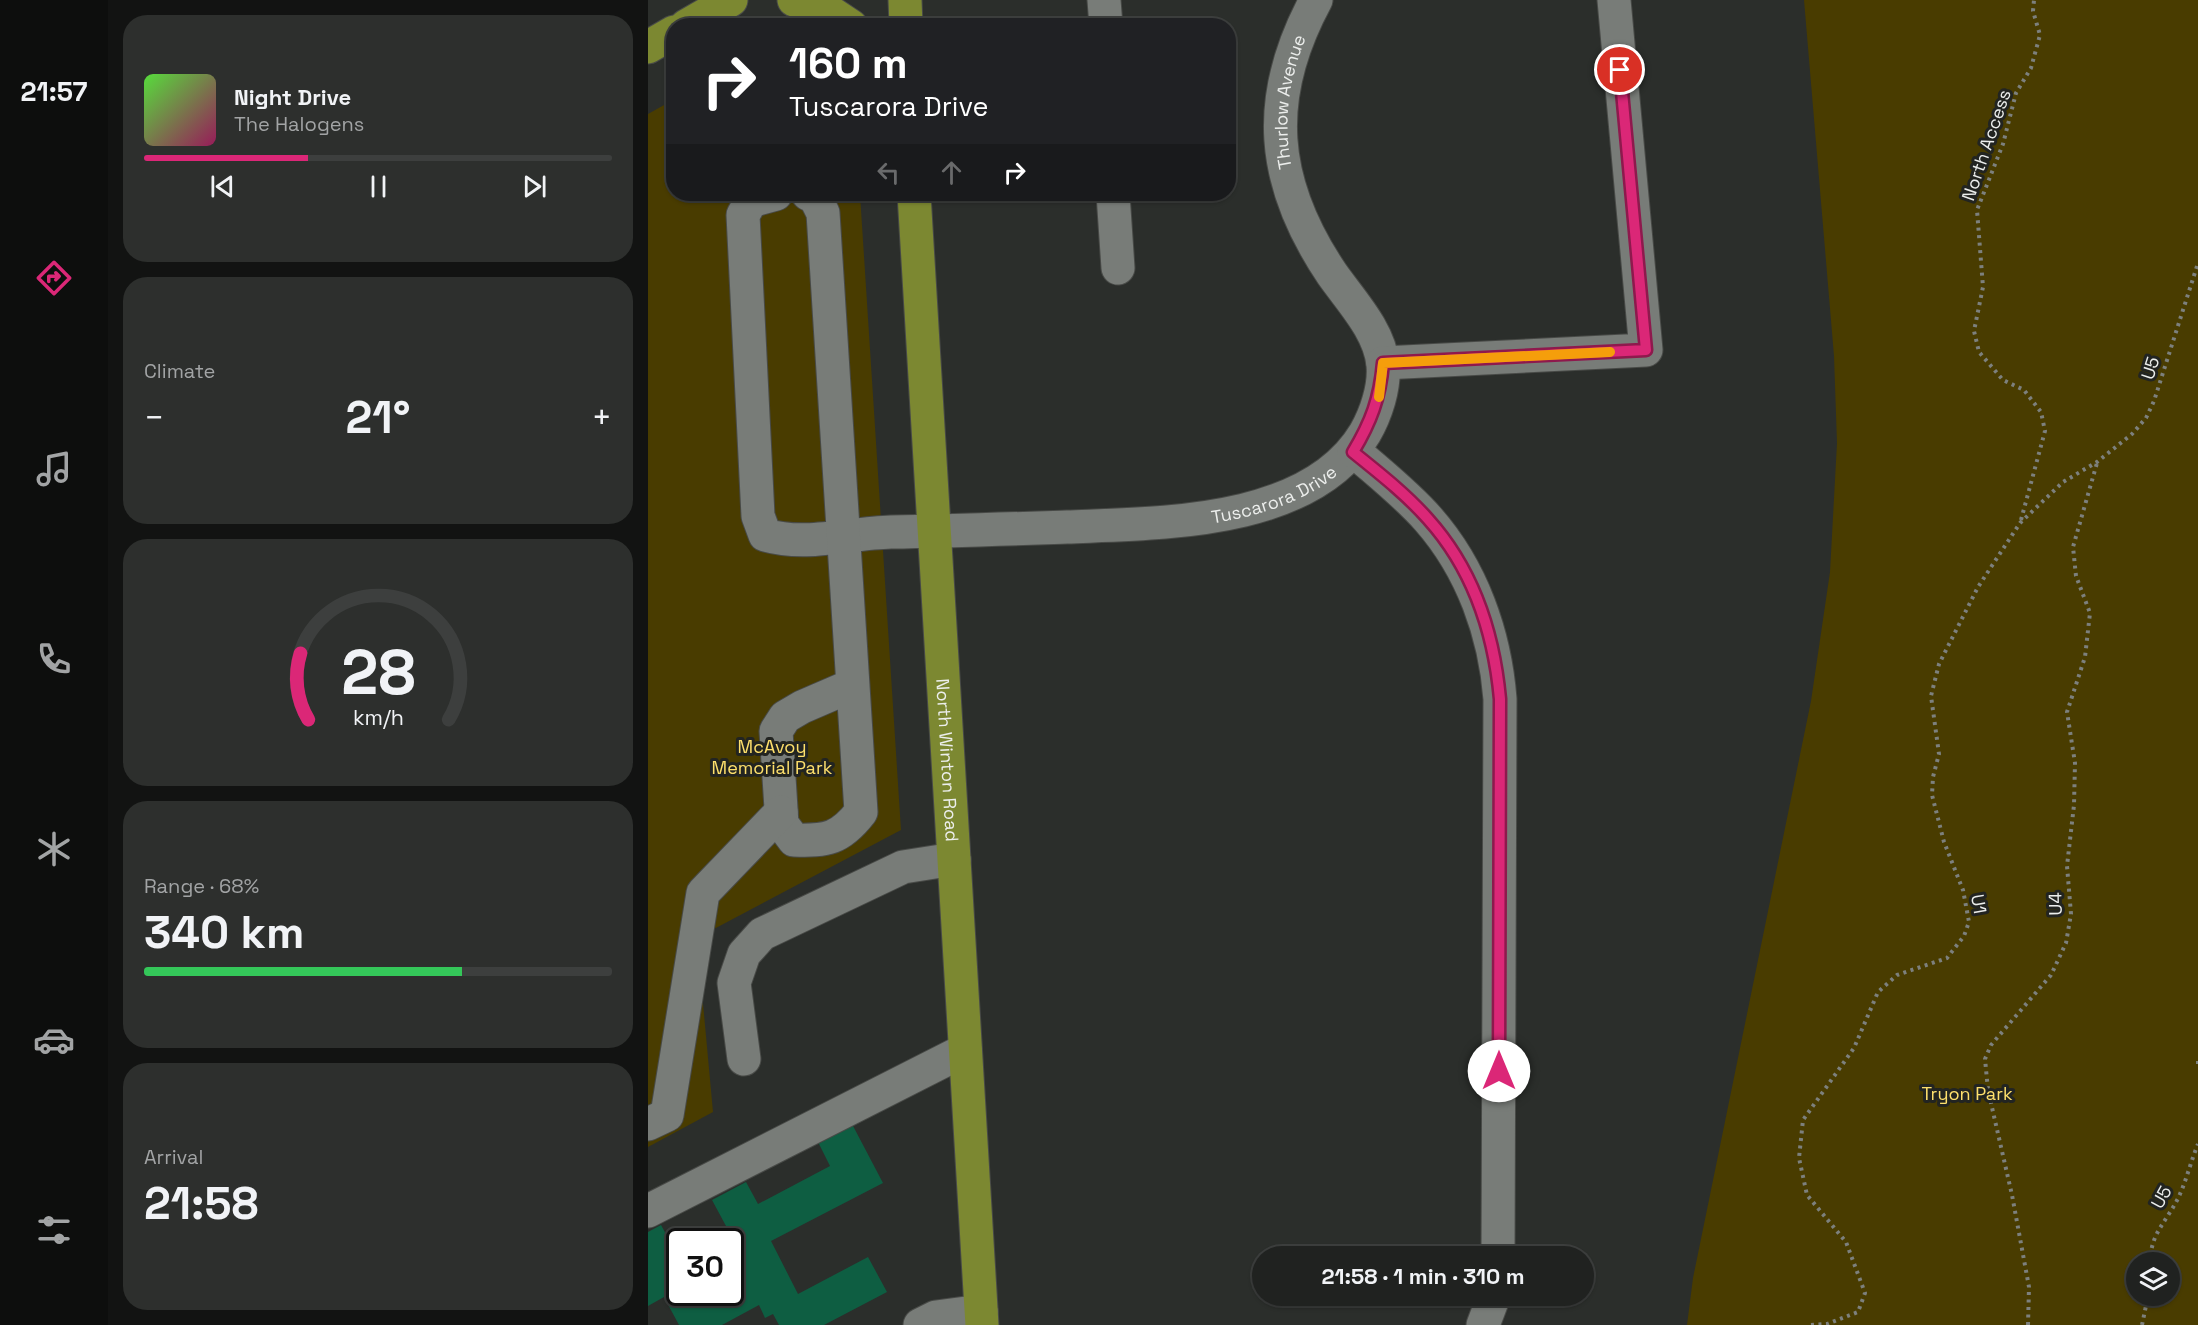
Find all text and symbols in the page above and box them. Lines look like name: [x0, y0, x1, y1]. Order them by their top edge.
street label: Thurlow Avenue: [1269, 31, 1310, 171]
text: 160 m: [789, 37, 908, 90]
icon: right: [690, 42, 768, 120]
pin: [1594, 44, 1645, 95]
icon: arrive: [1603, 53, 1636, 86]
text: 21:57: [20, 74, 88, 109]
text: Night Drive: [234, 83, 351, 111]
street label: North Access: [1956, 86, 2016, 204]
text: Tuscarora Drive: [789, 89, 988, 124]
text: The Halogens: [234, 111, 364, 137]
icon: left: [872, 156, 905, 189]
icon: ahead: [935, 156, 968, 189]
icon: right: [998, 156, 1031, 189]
icon: previous: [206, 170, 239, 203]
icon: pause: [362, 170, 395, 203]
icon: next: [518, 170, 551, 203]
icon: directions: [33, 257, 75, 299]
street label: U5: [2136, 354, 2164, 382]
text: Climate: [144, 358, 215, 384]
text: 21°: [346, 389, 410, 446]
text: −: [144, 397, 164, 439]
text: +: [592, 397, 612, 439]
icon: music: [33, 448, 75, 490]
street label: Tuscarora Drive: [1209, 460, 1341, 528]
text: 28: [341, 633, 415, 712]
icon: phone: [33, 638, 75, 680]
street label: North Winton Road: [932, 678, 964, 842]
text: km/h: [352, 704, 404, 731]
park label: McAvoy Memorial Park: [712, 735, 833, 779]
icon: climate: [33, 828, 75, 870]
text: Range · 68%: [144, 873, 259, 899]
street label: U1: [1966, 892, 1992, 916]
street label: U4: [2043, 892, 2067, 916]
text: 340 km: [144, 904, 304, 961]
icon: car: [33, 1019, 75, 1061]
position arrow: [1467, 1039, 1531, 1103]
park label: Tryon Park: [1921, 1082, 2013, 1105]
text: Arrival: [144, 1144, 203, 1170]
text: 21:58: [144, 1175, 258, 1232]
street label: U5: [2145, 1181, 2177, 1213]
icon: filters: [33, 1209, 75, 1251]
speed limit sign: 30: [666, 1228, 744, 1306]
map controls: [2126, 1252, 2180, 1306]
button: layers: [2126, 1252, 2180, 1306]
text: 21:58 · 1 min · 310 m: [1321, 1262, 1525, 1290]

